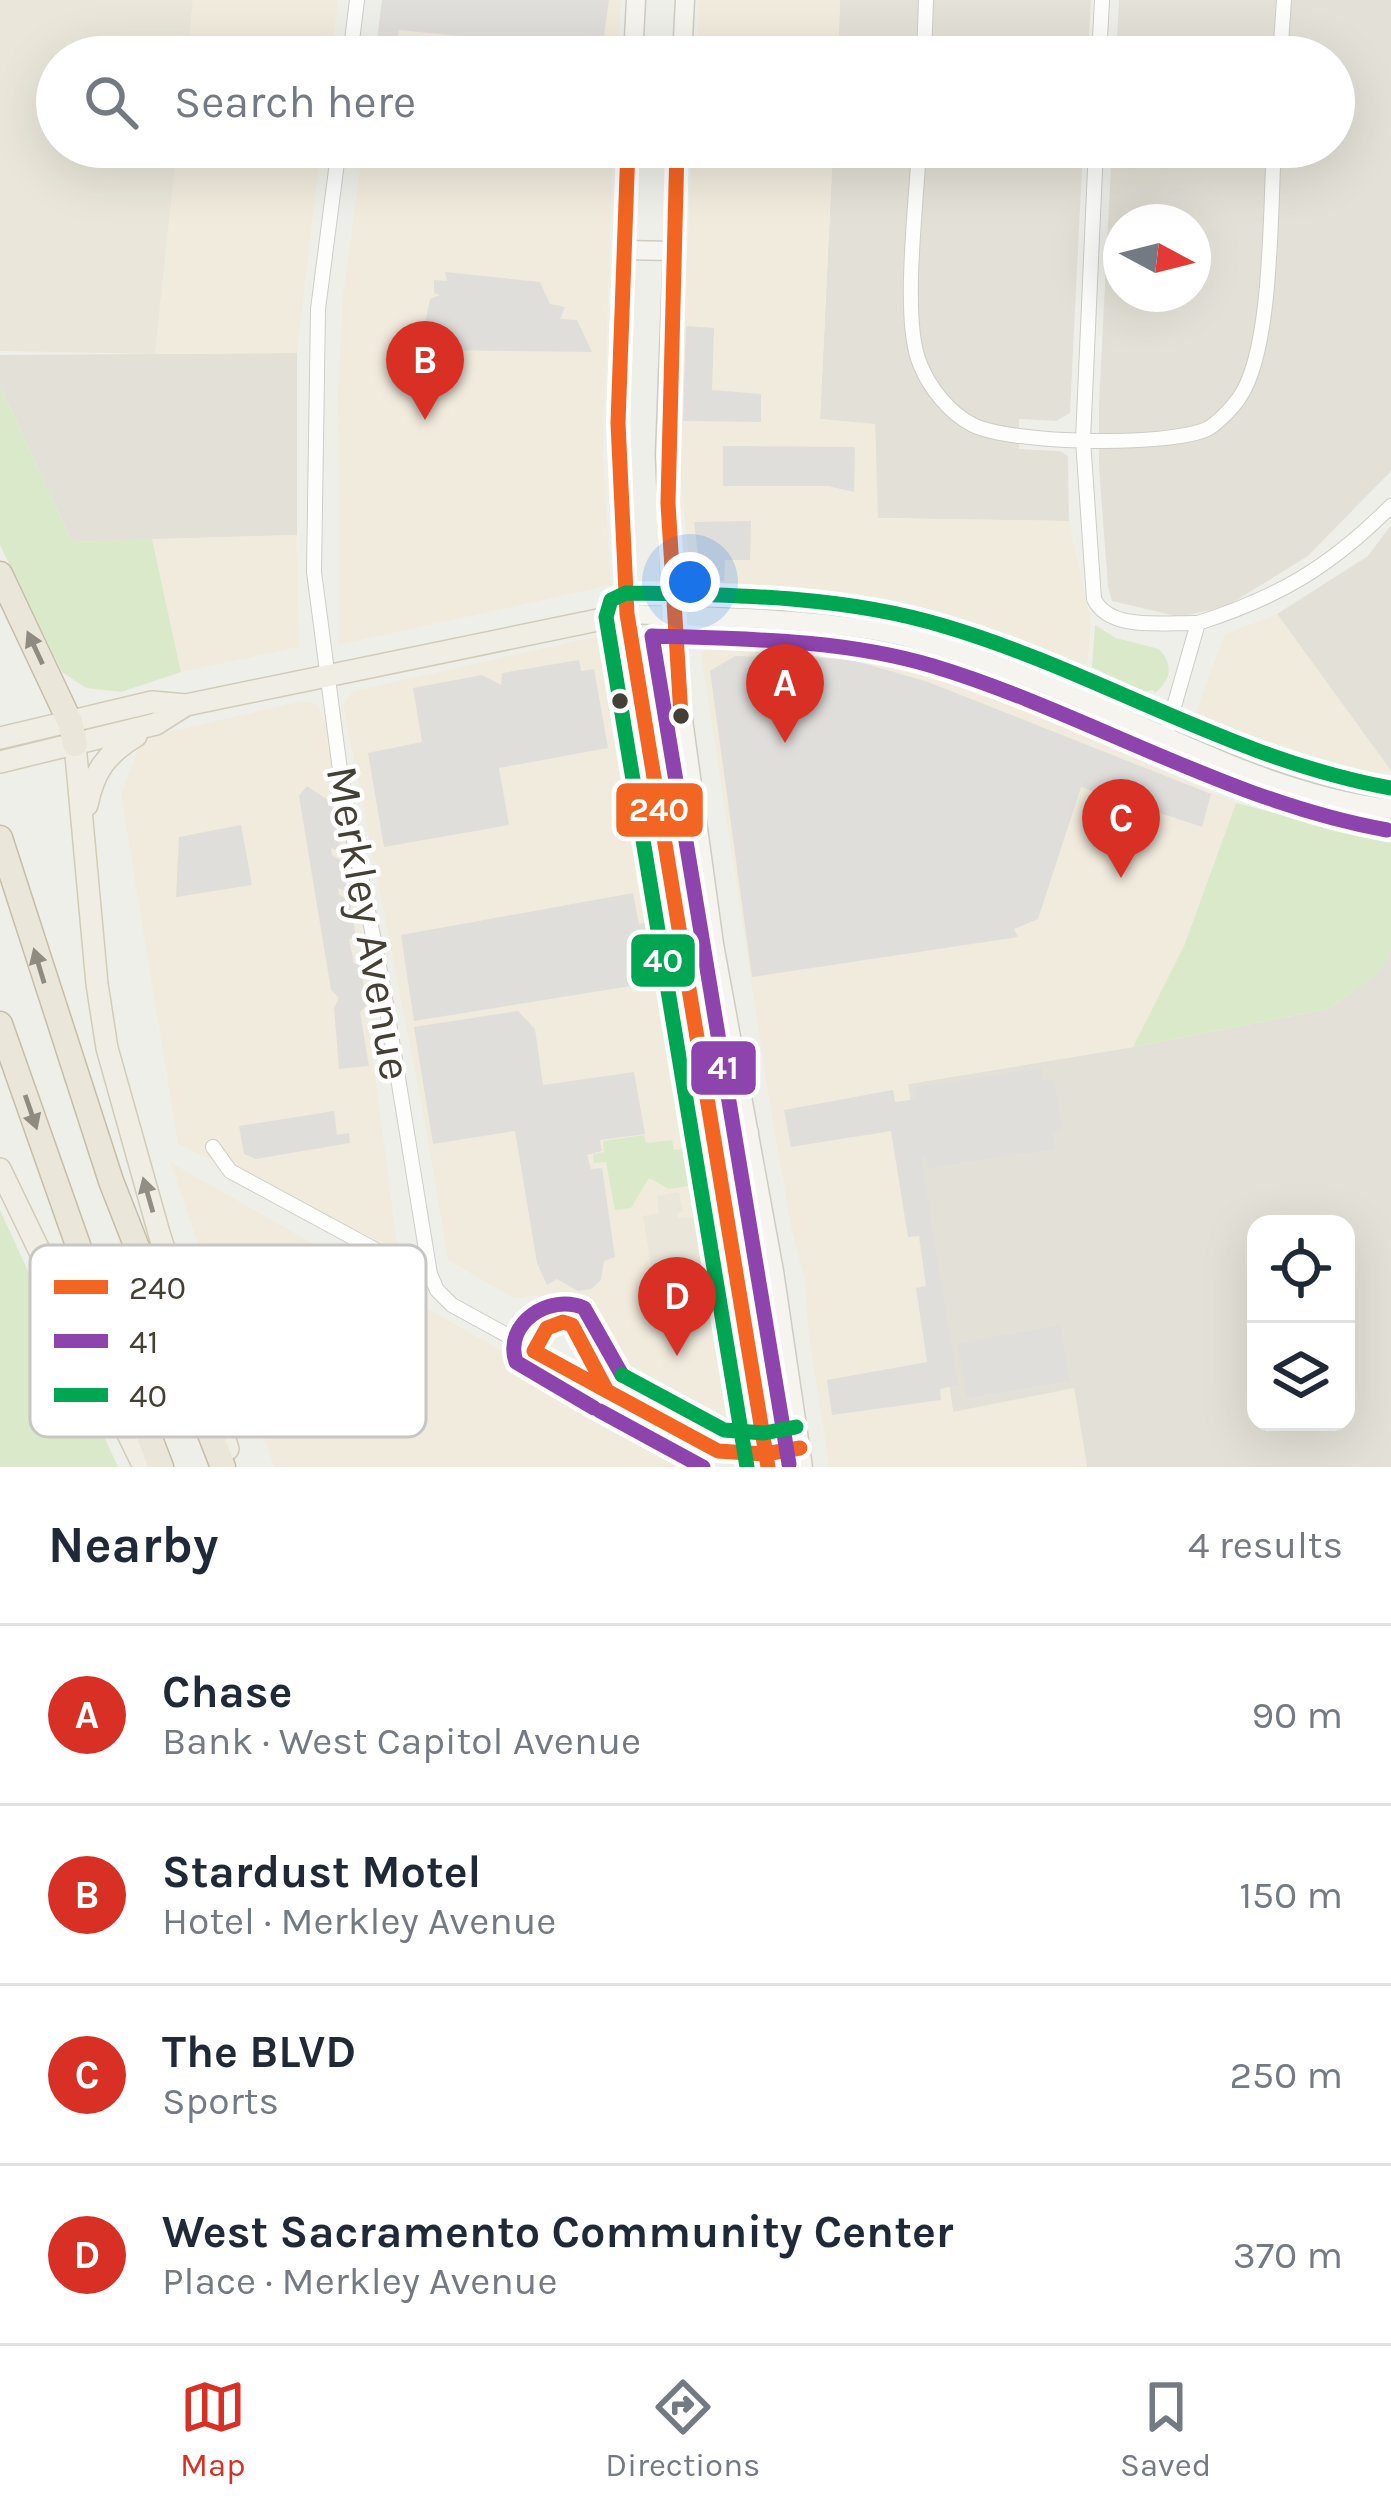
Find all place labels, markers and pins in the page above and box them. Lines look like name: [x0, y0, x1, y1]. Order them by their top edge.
pin: B: [386, 321, 464, 420]
pin: A: [746, 644, 824, 743]
unlabelled marker: [609, 690, 631, 712]
unlabelled marker: [670, 705, 692, 727]
pin: C: [1082, 779, 1160, 878]
pin: D: [638, 1257, 716, 1356]

